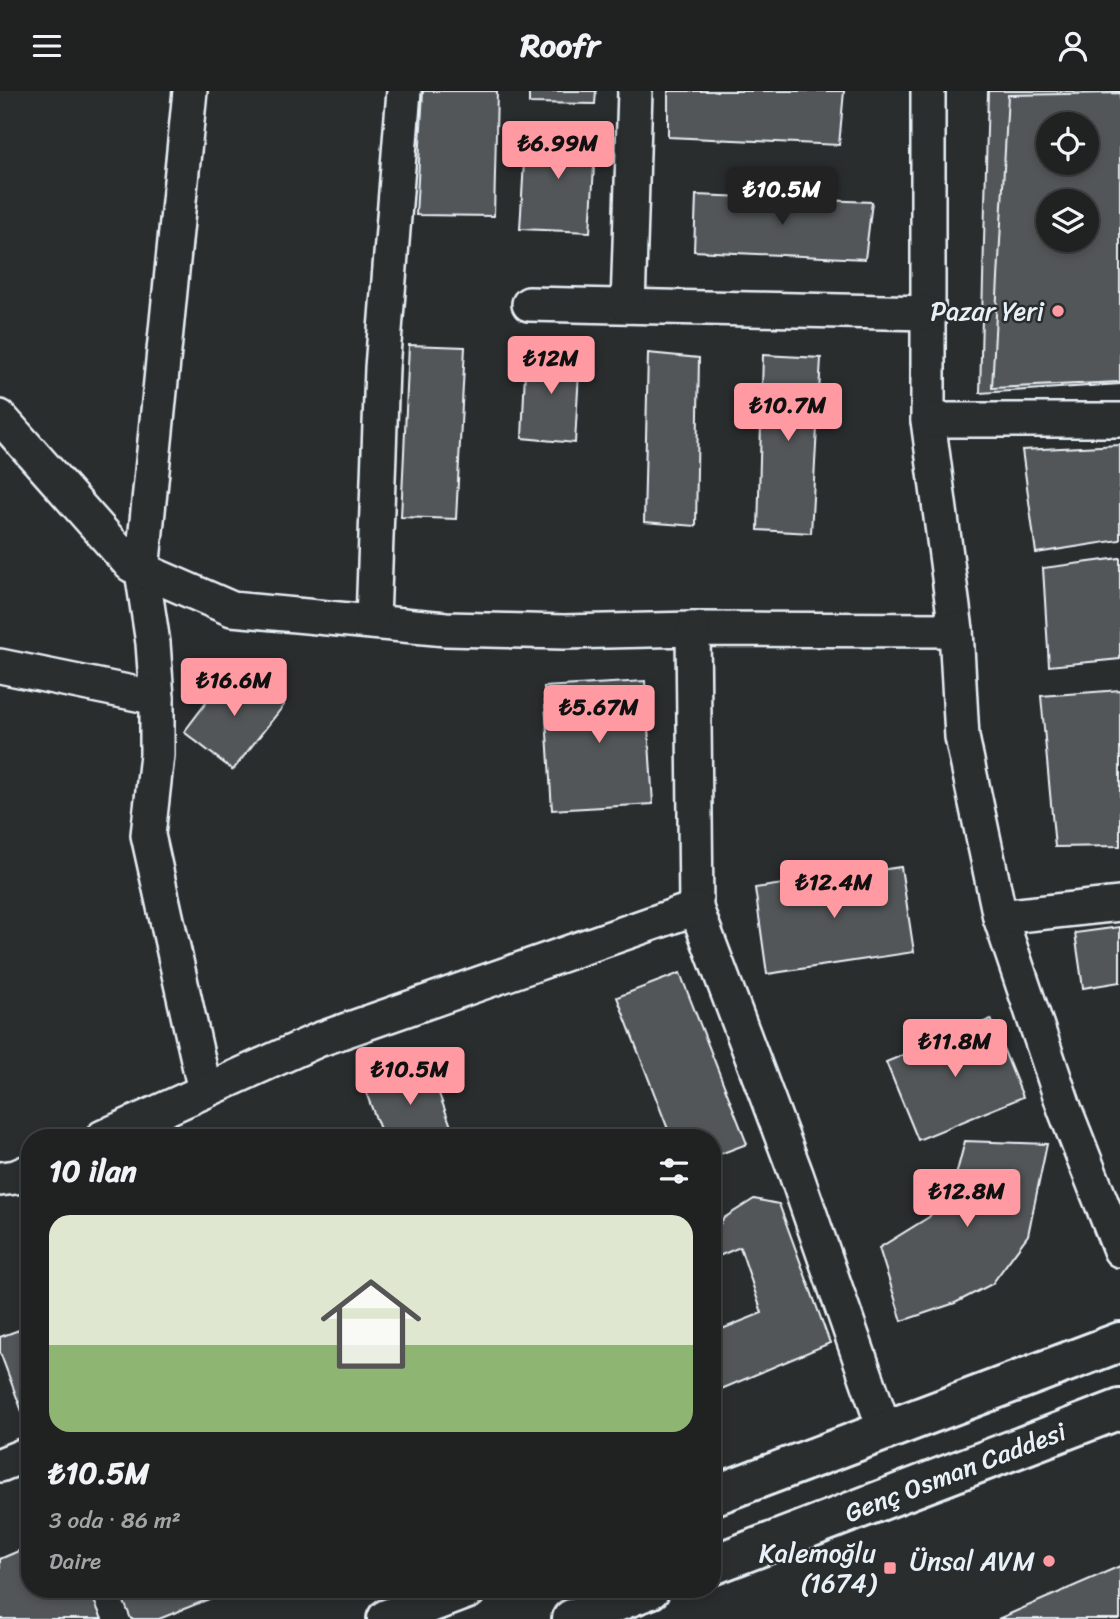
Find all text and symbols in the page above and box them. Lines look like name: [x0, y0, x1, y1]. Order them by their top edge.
text: Roofr: [520, 17, 600, 74]
icon: menu: [28, 27, 66, 65]
icon: person: [1054, 27, 1092, 65]
map controls: [1036, 112, 1099, 252]
button: locate: [1036, 112, 1099, 175]
pin: ₺6.99M: [501, 122, 615, 181]
text: ₺6.99M: [518, 123, 598, 164]
pin: ₺10.5M: [725, 167, 839, 227]
text: ₺10.5M: [744, 169, 820, 210]
button: layers: [1036, 189, 1099, 252]
place label: Pazar Yeri: [930, 288, 1045, 334]
marker: Pazar Yeri: [1050, 303, 1066, 319]
pin: ₺12M: [510, 337, 592, 396]
text: ₺12M: [524, 338, 578, 379]
pin: ₺10.7M: [731, 383, 845, 443]
text: ₺10.7M: [750, 385, 826, 426]
pin: ₺16.6M: [177, 659, 291, 718]
text: ₺16.6M: [197, 660, 271, 701]
pin: ₺5.67M: [542, 685, 656, 745]
text: ₺5.67M: [560, 687, 638, 728]
pin: ₺12.4M: [777, 861, 891, 920]
text: ₺12.4M: [796, 862, 872, 903]
pin: ₺11.8M: [898, 1019, 1012, 1079]
text: ₺11.8M: [919, 1021, 991, 1062]
pin: ₺10.5M: [353, 1047, 467, 1107]
text: ₺10.5M: [372, 1049, 448, 1090]
text: 10 ilan: [49, 1144, 137, 1198]
icon: filters: [655, 1152, 693, 1190]
pin: ₺12.8M: [910, 1169, 1024, 1229]
text: ₺12.8M: [929, 1171, 1005, 1212]
icon: home: [308, 1261, 434, 1387]
street label: Genç Osman Caddesi: [837, 1408, 1073, 1535]
text: ₺10.5M: [49, 1446, 149, 1500]
text: 3 oda · 86 m²: [49, 1500, 181, 1541]
place label: Kalemoğlu (1674): [759, 1530, 878, 1606]
place label: Ünsal AVM: [910, 1538, 1035, 1584]
text: Daire: [49, 1541, 101, 1582]
marker: Ünsal AVM: [1041, 1553, 1057, 1569]
marker: Kalemoğlu (1674): [882, 1560, 898, 1576]

